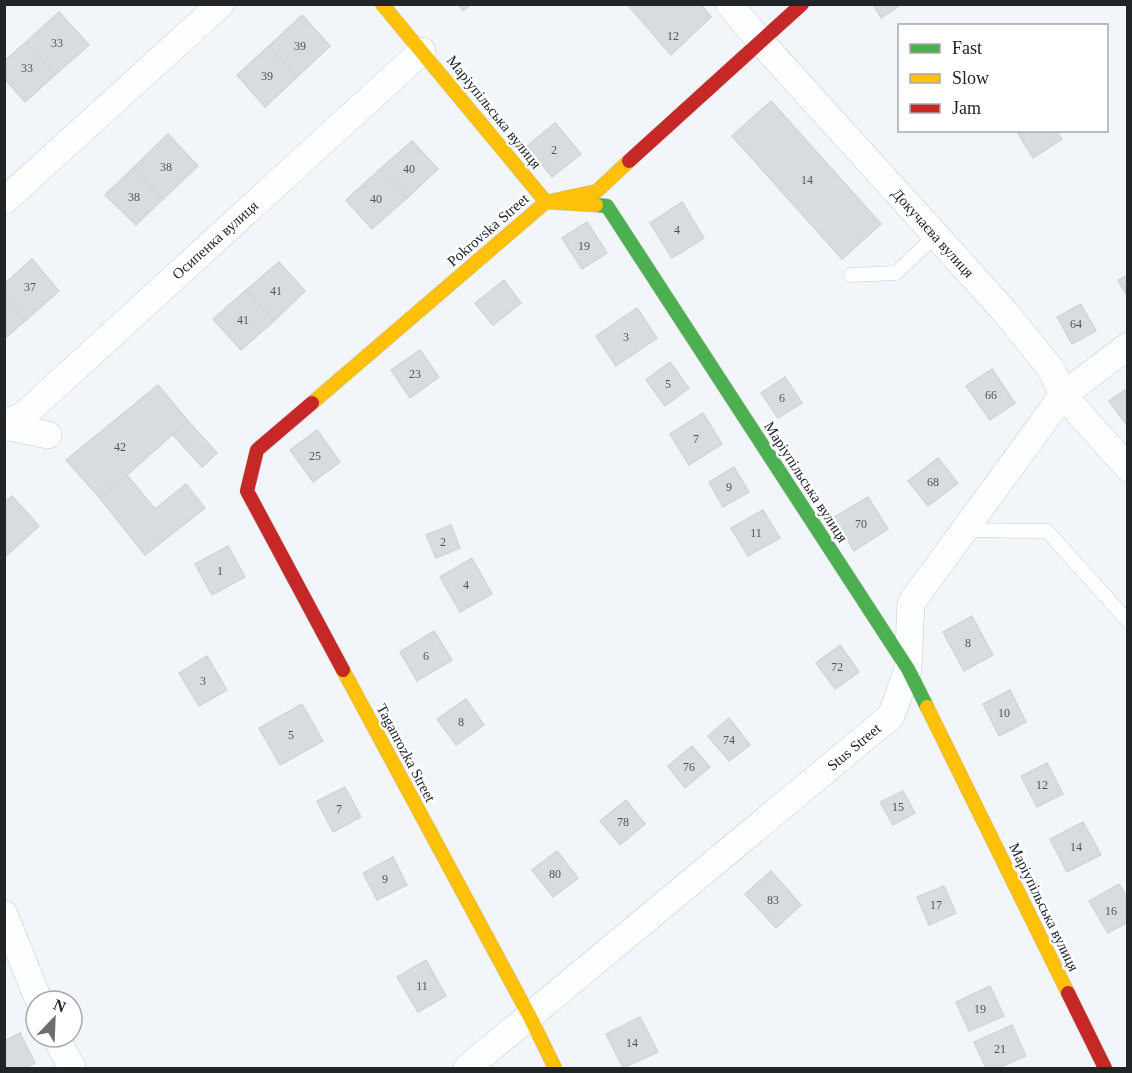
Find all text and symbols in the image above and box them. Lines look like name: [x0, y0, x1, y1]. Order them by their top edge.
legend: [898, 24, 1108, 132]
house number: 12: [667, 29, 679, 43]
house number: 33: [51, 36, 63, 50]
text: Fast: [952, 38, 982, 58]
house number: 39: [294, 39, 306, 53]
street label: Маріупільська вулиця: [444, 52, 544, 172]
house number: 33: [21, 61, 33, 75]
text: Slow: [952, 68, 989, 88]
house number: 39: [261, 69, 273, 83]
text: Jam: [952, 98, 981, 118]
house number: 2: [551, 143, 557, 157]
house number: 38: [160, 160, 172, 174]
house number: 40: [403, 162, 415, 176]
house number: 14: [801, 173, 813, 187]
street label: Докучаєва вулиця: [889, 185, 977, 281]
house number: 38: [128, 190, 140, 204]
street label: Pokrovska Street: [444, 190, 532, 270]
house number: 40: [370, 192, 382, 206]
street label: Осипенка вулиця: [169, 197, 261, 283]
house number: 4: [674, 223, 680, 237]
house number: 19: [578, 239, 590, 253]
house number: 37: [24, 280, 36, 294]
house number: 41: [270, 284, 282, 298]
house number: 41: [237, 313, 249, 327]
house number: 64: [1070, 317, 1082, 331]
house number: 3: [623, 330, 629, 344]
house number: 23: [409, 367, 421, 381]
house number: 5: [665, 377, 671, 391]
house number: 66: [985, 388, 997, 402]
house number: 6: [779, 391, 785, 405]
street label: Маріупільська вулиця: [761, 419, 851, 545]
house number: 7: [693, 432, 699, 446]
house number: 42: [114, 440, 126, 454]
house number: 25: [309, 449, 321, 463]
house number: 68: [927, 475, 939, 489]
house number: 9: [726, 480, 732, 494]
house number: 70: [855, 517, 867, 531]
house number: 11: [750, 526, 762, 540]
house number: 2: [440, 535, 446, 549]
house number: 1: [217, 564, 223, 578]
house number: 4: [463, 578, 469, 592]
house number: 8: [965, 636, 971, 650]
house number: 6: [423, 649, 429, 663]
house number: 72: [831, 660, 843, 674]
house number: 3: [200, 674, 206, 688]
street label: Taganrozka Street: [373, 701, 439, 805]
house number: 10: [998, 706, 1010, 720]
house number: 8: [458, 715, 464, 729]
street label: Stus Street: [824, 720, 885, 774]
house number: 5: [288, 728, 294, 742]
house number: 74: [723, 733, 735, 747]
house number: 76: [683, 760, 695, 774]
house number: 12: [1036, 778, 1048, 792]
house number: 15: [892, 800, 904, 814]
house number: 7: [336, 802, 342, 816]
house number: 78: [617, 815, 629, 829]
street label: Маріупільська вулиця: [1006, 840, 1082, 974]
house number: 14: [1070, 840, 1082, 854]
house number: 80: [549, 867, 561, 881]
house number: 9: [382, 872, 388, 886]
house number: 83: [767, 893, 779, 907]
house number: 17: [930, 898, 942, 912]
house number: 16: [1105, 904, 1117, 918]
house number: 11: [416, 979, 428, 993]
north arrow: [24, 989, 84, 1049]
text: N: [51, 996, 69, 1016]
house number: 19: [974, 1002, 986, 1016]
house number: 14: [626, 1036, 638, 1050]
house number: 21: [994, 1042, 1006, 1056]

